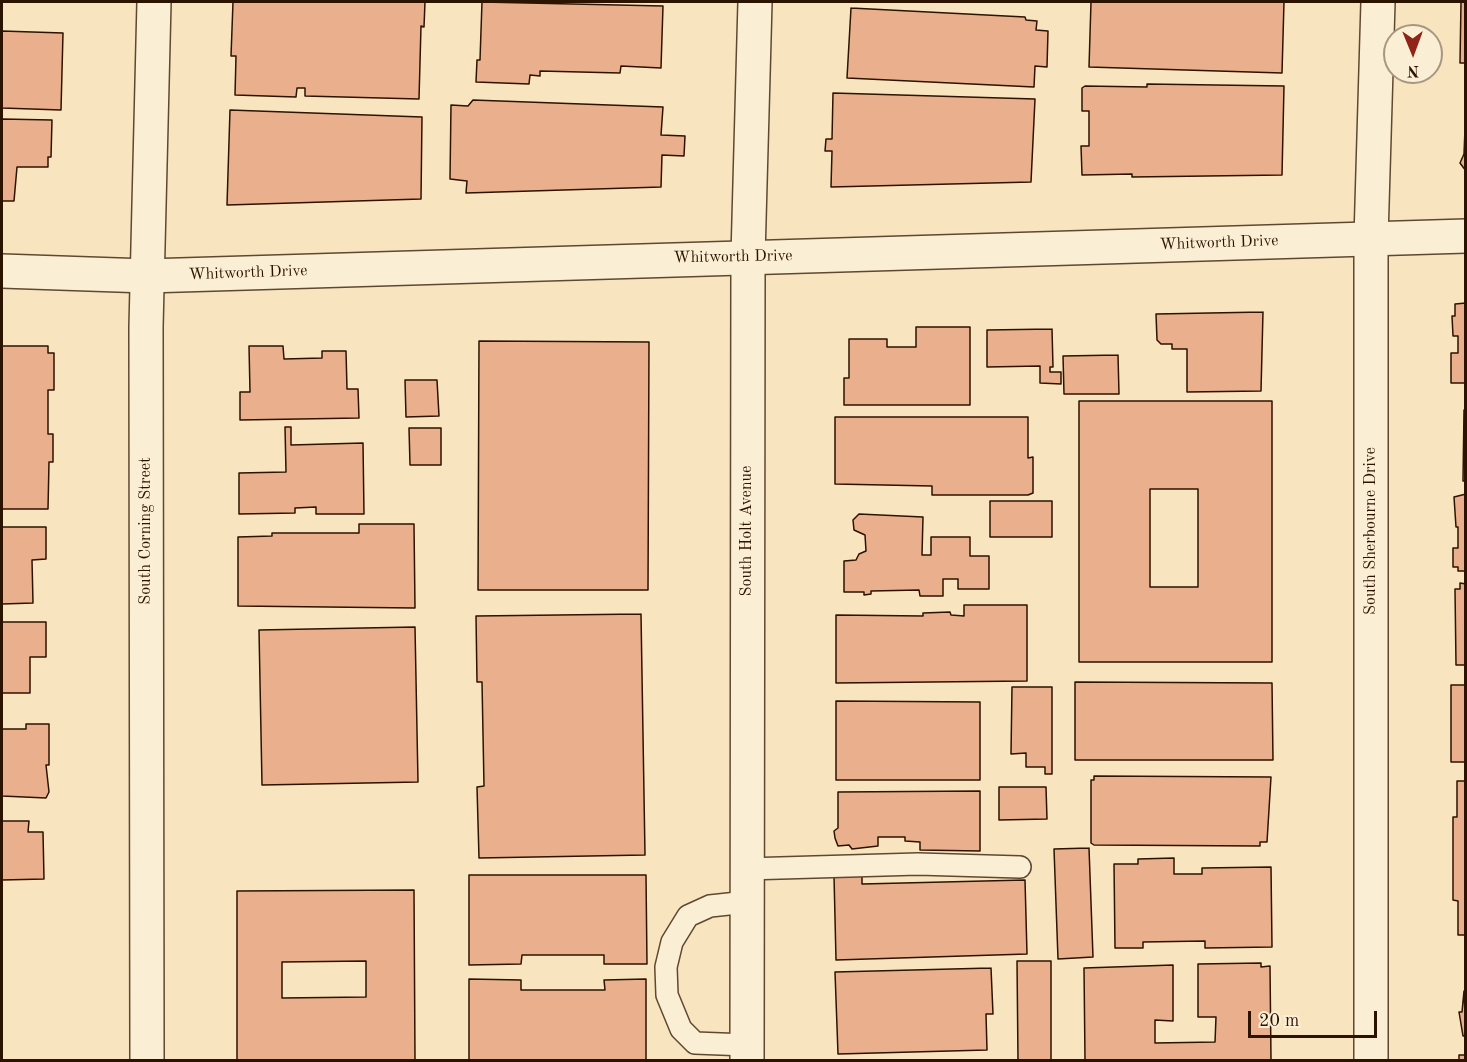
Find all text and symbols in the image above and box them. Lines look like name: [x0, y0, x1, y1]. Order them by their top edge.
north arrow: [1383, 24, 1443, 84]
text: N: [1407, 62, 1420, 78]
street label: Whitworth Drive: [1159, 231, 1279, 255]
street label: Whitworth Drive: [673, 246, 793, 268]
street label: Whitworth Drive: [188, 261, 308, 285]
street label: South Sherbourne Drive: [1361, 447, 1381, 615]
street label: South Corning Street: [136, 457, 156, 605]
street label: South Holt Avenue: [737, 466, 757, 596]
scale bar: [1251, 999, 1380, 1037]
text: 20 m: [1259, 1012, 1299, 1030]

